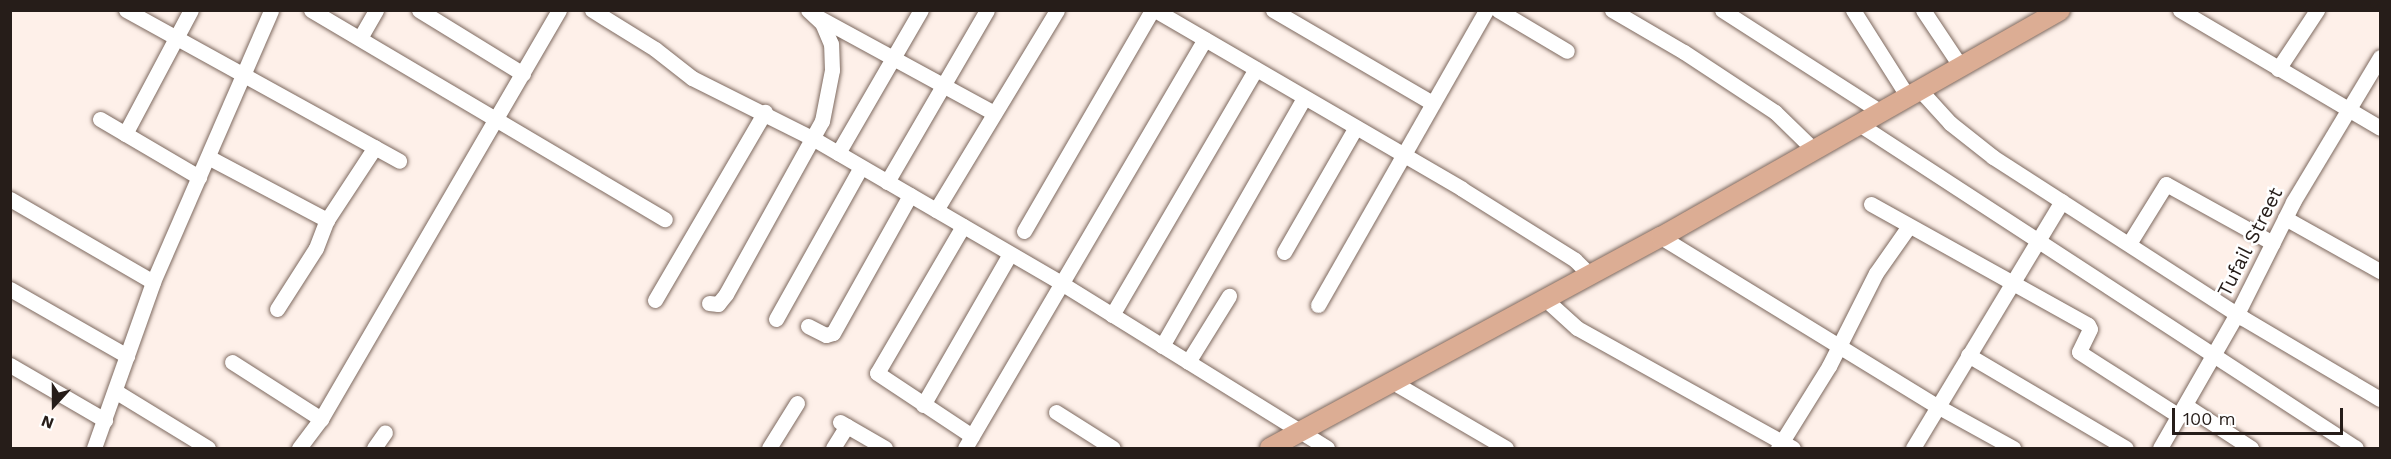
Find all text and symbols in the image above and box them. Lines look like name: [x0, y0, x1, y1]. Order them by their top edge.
street label: Tufail Street: [2212, 183, 2288, 301]
north arrow: [24, 375, 84, 435]
scale bar: [2175, 396, 2346, 434]
text: 100 m: [2183, 408, 2236, 429]
text: N: [38, 411, 56, 433]

